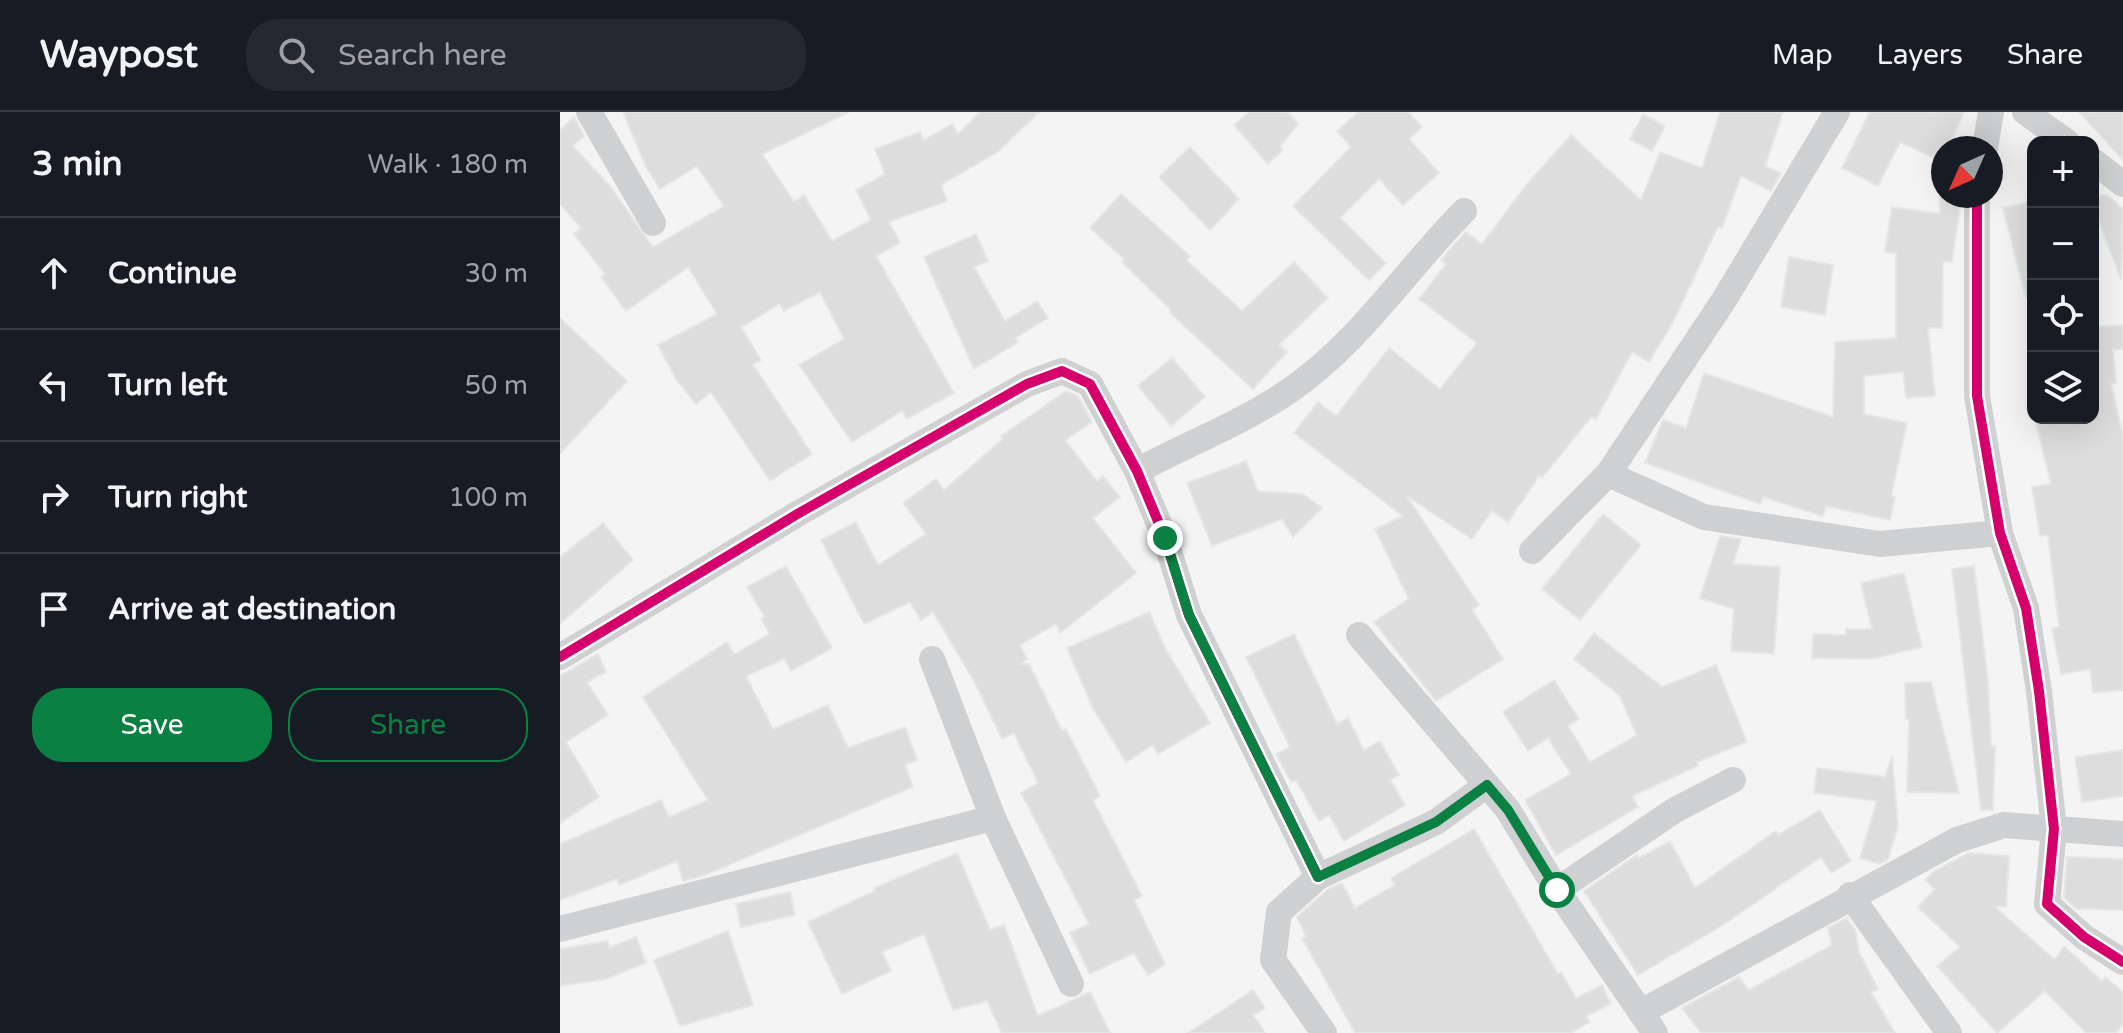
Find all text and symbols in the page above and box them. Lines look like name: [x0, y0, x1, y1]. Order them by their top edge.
search box: [246, 19, 806, 91]
text: Waypost: [40, 32, 198, 78]
icon: search: [274, 33, 318, 77]
text: Search here: [338, 37, 507, 74]
text: Map: [1772, 38, 1833, 72]
text: Layers: [1877, 38, 1963, 72]
text: Share: [2007, 38, 2083, 72]
north arrow: [1931, 136, 2003, 208]
map controls: [2027, 136, 2099, 424]
button: +: [2027, 136, 2099, 208]
text: 3 min: [32, 144, 123, 185]
text: Walk · 180 m: [368, 149, 528, 180]
button: −: [2027, 208, 2099, 280]
icon: ahead: [32, 251, 76, 295]
text: Continue: [108, 255, 237, 292]
text: 30 m: [465, 258, 528, 289]
button: locate: [2027, 280, 2099, 352]
button: layers: [2027, 352, 2099, 424]
icon: left: [32, 363, 76, 407]
text: Turn left: [108, 367, 227, 404]
text: 50 m: [465, 370, 528, 401]
icon: right: [32, 475, 76, 519]
text: Turn right: [108, 479, 248, 516]
text: 100 m: [448, 482, 528, 513]
route end: [1147, 520, 1183, 556]
icon: arrive: [32, 587, 76, 631]
text: Arrive at destination: [108, 591, 396, 628]
button: Save: [32, 688, 272, 762]
button: Share: [288, 688, 528, 762]
route start: [1539, 872, 1575, 908]

